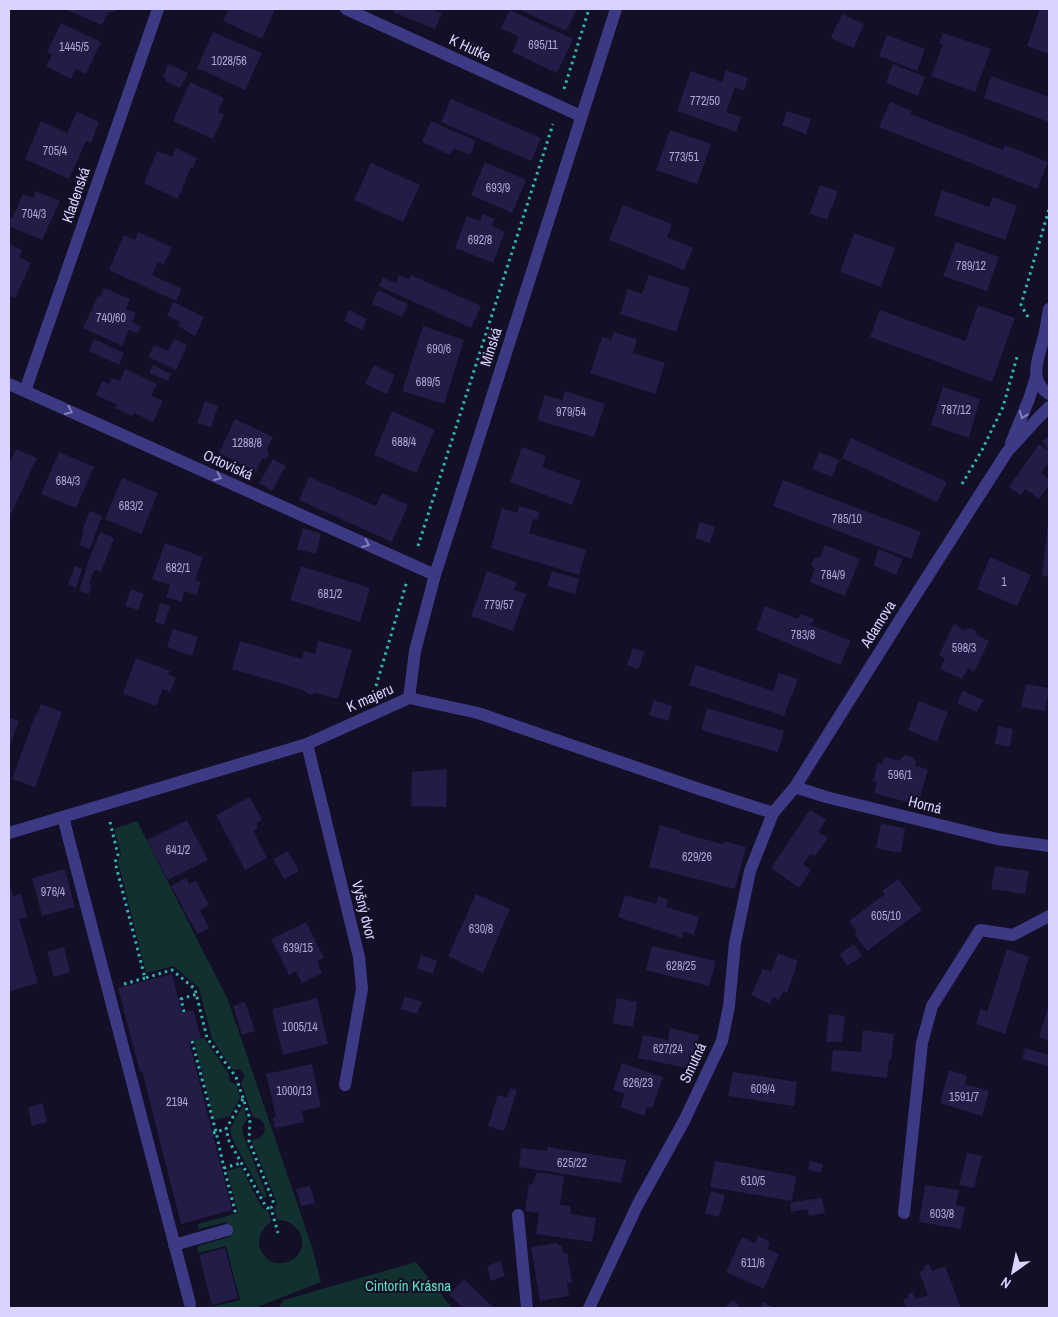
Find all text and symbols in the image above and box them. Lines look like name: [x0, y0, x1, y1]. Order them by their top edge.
street label: K Hutke: [446, 29, 495, 66]
house number: 695/11: [528, 37, 558, 53]
house number: 1445/5: [59, 39, 90, 55]
house number: 1028/56: [211, 53, 247, 69]
house number: 772/50: [690, 93, 720, 109]
house number: 705/4: [43, 143, 68, 159]
house number: 773/51: [669, 149, 700, 165]
street label: Kladenská: [56, 164, 95, 225]
house number: 693/9: [486, 180, 510, 196]
house number: 704/3: [22, 206, 46, 222]
house number: 692/8: [468, 232, 492, 248]
house number: 789/12: [956, 258, 986, 274]
house number: 740/60: [96, 310, 126, 326]
street label: Minská: [474, 325, 507, 369]
house number: 690/6: [427, 341, 451, 357]
house number: 689/5: [416, 374, 441, 390]
house number: 787/12: [941, 402, 971, 418]
house number: 979/54: [556, 404, 587, 420]
one-way arrow: [64, 405, 73, 416]
one-way arrow: [1018, 410, 1029, 419]
house number: 688/4: [392, 434, 417, 450]
house number: 1288/8: [232, 435, 262, 451]
street label: Ortoviská: [200, 444, 257, 485]
one-way arrow: [213, 471, 222, 482]
house number: 684/3: [56, 473, 80, 489]
house number: 683/2: [119, 498, 143, 514]
house number: 785/10: [832, 511, 862, 527]
one-way arrow: [361, 537, 370, 548]
house number: 682/1: [166, 560, 191, 576]
house number: 784/9: [821, 567, 845, 583]
house number: 1: [1001, 574, 1007, 590]
house number: 681/2: [318, 586, 342, 602]
street label: Adamova: [854, 596, 900, 652]
house number: 779/57: [484, 597, 515, 613]
house number: 783/8: [791, 627, 815, 643]
house number: 598/3: [952, 640, 976, 656]
street label: K majeru: [343, 678, 397, 717]
house number: 596/1: [888, 767, 913, 783]
street label: Horná: [906, 790, 944, 819]
house number: 641/2: [166, 842, 190, 858]
house number: 629/26: [682, 849, 712, 865]
street label: Vyšný dvor: [347, 878, 382, 942]
house number: 976/4: [41, 884, 66, 900]
house number: 605/10: [871, 908, 901, 924]
house number: 630/8: [469, 921, 493, 937]
house number: 639/15: [283, 940, 314, 956]
house number: 628/25: [666, 958, 697, 974]
house number: 1005/14: [282, 1019, 318, 1035]
street label: Smutná: [674, 1039, 711, 1086]
house number: 627/24: [653, 1041, 684, 1057]
house number: 626/23: [623, 1075, 653, 1091]
house number: 609/4: [751, 1081, 776, 1097]
house number: 1000/13: [276, 1083, 312, 1099]
house number: 1591/7: [949, 1089, 980, 1105]
house number: 2194: [166, 1094, 188, 1110]
house number: 625/22: [557, 1155, 587, 1171]
house number: 610/5: [741, 1173, 766, 1189]
house number: 603/8: [930, 1206, 954, 1222]
north arrow: [988, 1247, 1038, 1297]
house number: 611/6: [741, 1255, 765, 1271]
text: N: [998, 1273, 1014, 1293]
park label: Cintorín Krásna: [365, 1275, 451, 1296]

